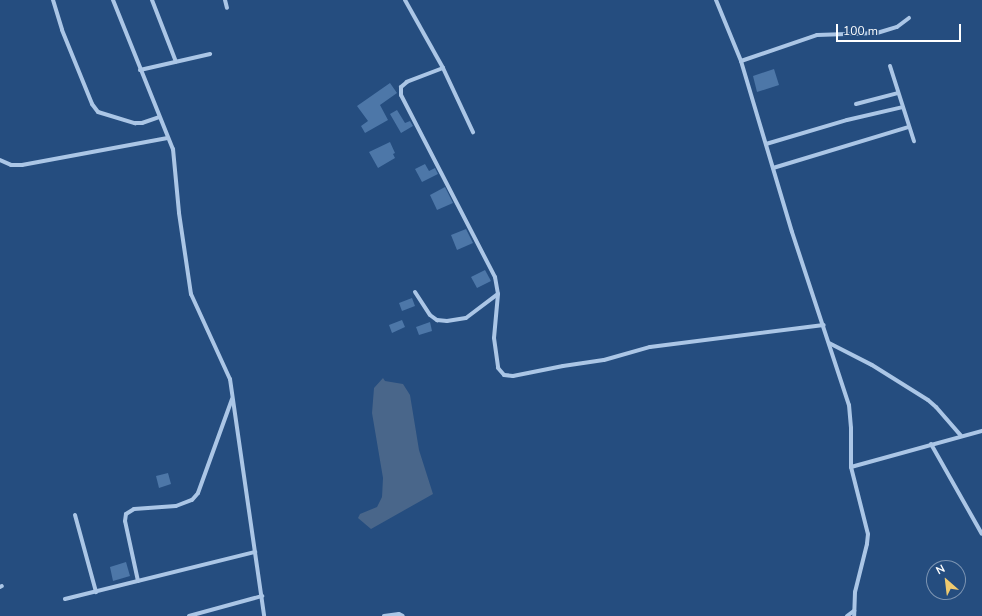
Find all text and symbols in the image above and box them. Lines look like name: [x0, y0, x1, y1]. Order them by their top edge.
scale bar: [838, 16, 963, 42]
text: 100 m: [843, 23, 878, 39]
north arrow: [926, 560, 966, 600]
text: N: [933, 561, 948, 578]

